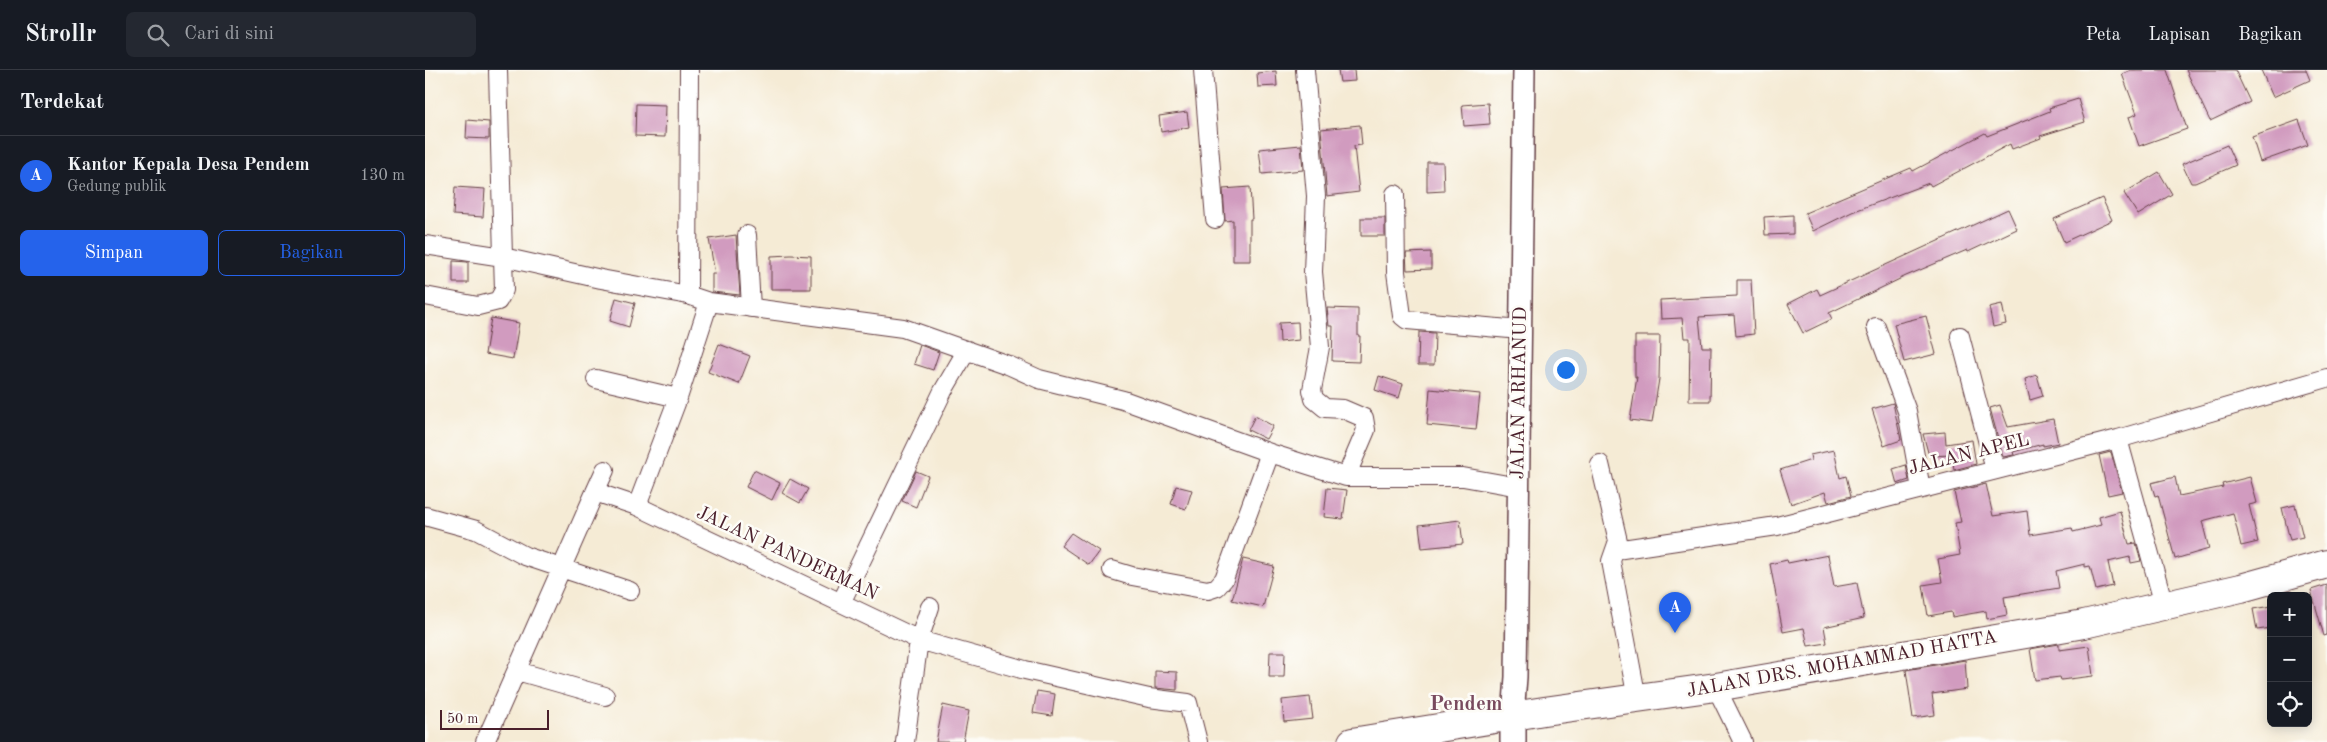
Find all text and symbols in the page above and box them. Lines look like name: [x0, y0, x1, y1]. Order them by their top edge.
search box: [126, 12, 476, 57]
icon: search: [144, 21, 172, 49]
text: Strollr: [25, 23, 96, 47]
text: Cari di sini: [184, 25, 274, 44]
text: Peta: [2086, 26, 2121, 44]
text: Lapisan: [2149, 26, 2210, 44]
text: Bagikan: [2238, 26, 2302, 44]
text: Terdekat: [20, 92, 104, 113]
text: Kantor Kepala Desa Pendem: [67, 156, 310, 175]
text: A: [30, 168, 42, 184]
text: 130 m: [360, 168, 405, 184]
text: Gedung publik: [67, 179, 167, 195]
button: Simpan: [20, 230, 208, 276]
button: Bagikan: [218, 230, 405, 276]
street label: JALAN ARHANUD: [1509, 307, 1531, 479]
your location: [1553, 357, 1579, 383]
street label: JALAN APEL: [1907, 431, 2031, 479]
street label: JALAN PANDERMAN: [693, 504, 881, 605]
pin: A: [1659, 592, 1691, 633]
map controls: [2267, 592, 2312, 727]
button: +: [2267, 592, 2312, 637]
street label: JALAN DRS. MOHAMMAD HATTA: [1685, 628, 1999, 702]
button: −: [2267, 637, 2312, 682]
button: locate: [2267, 682, 2312, 727]
district label: Pendem: [1429, 694, 1503, 715]
scale bar: [440, 707, 549, 730]
text: 50 m: [447, 712, 478, 726]

